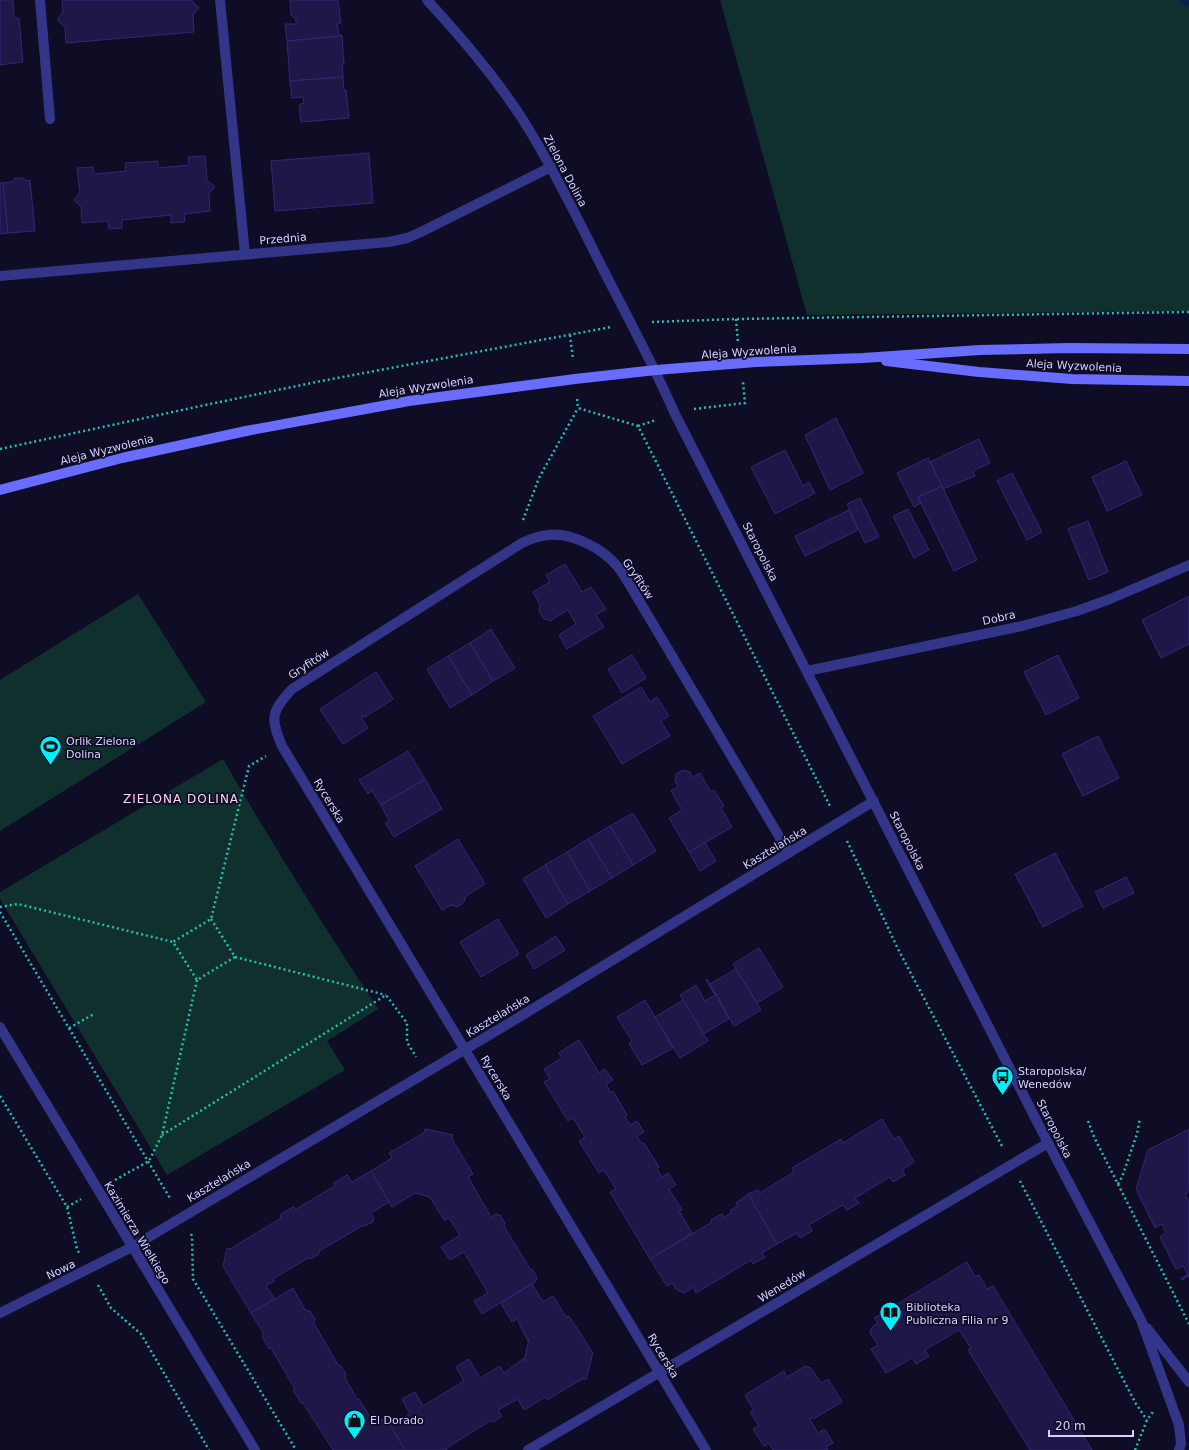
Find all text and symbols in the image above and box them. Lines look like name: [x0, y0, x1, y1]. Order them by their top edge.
street label: Zielona Dolina: [541, 133, 589, 209]
street label: Przednia: [259, 230, 307, 248]
street label: Aleja Wyzwolenia: [701, 342, 797, 362]
street label: Aleja Wyzwolenia: [1026, 357, 1122, 375]
street label: Aleja Wyzwolenia: [378, 373, 474, 401]
street label: Aleja Wyzwolenia: [59, 432, 155, 468]
street label: Staropolska: [740, 520, 780, 584]
street label: Gryfitów: [620, 556, 656, 602]
street label: Dobra: [981, 608, 1017, 628]
street label: Gryfitów: [286, 646, 332, 682]
sports icon: Orlik Zielona Dolina: [38, 734, 64, 767]
place label: Orlik Zielona Dolina: [66, 735, 136, 761]
street label: Rycerska: [311, 776, 347, 826]
district label: ZIELONA DOLINA: [123, 792, 239, 806]
street label: Staropolska: [887, 809, 927, 873]
street label: Kasztelańska: [741, 824, 809, 872]
street label: Kasztelańska: [464, 992, 532, 1040]
street label: Rycerska: [478, 1053, 514, 1103]
bus stop icon: Staropolska/ Wenedów: [989, 1064, 1015, 1097]
place label: Staropolska/ Wenedów: [1018, 1065, 1086, 1091]
street label: Staropolska: [1034, 1097, 1074, 1161]
street label: Kasztelańska: [185, 1157, 253, 1205]
street label: Kazimierza Wielkiego: [101, 1179, 173, 1287]
street label: Nowa: [44, 1257, 78, 1283]
street label: Wenedów: [756, 1267, 808, 1305]
library icon: Biblioteka Publiczna Filia nr 9: [877, 1300, 903, 1333]
place label: Biblioteka Publiczna Filia nr 9: [906, 1301, 1008, 1327]
street label: Rycerska: [645, 1331, 681, 1381]
shop icon: El Dorado: [341, 1407, 367, 1440]
scale bar: [1049, 1412, 1133, 1438]
place label: El Dorado: [370, 1414, 424, 1427]
text: 20 m: [1055, 1419, 1086, 1433]

